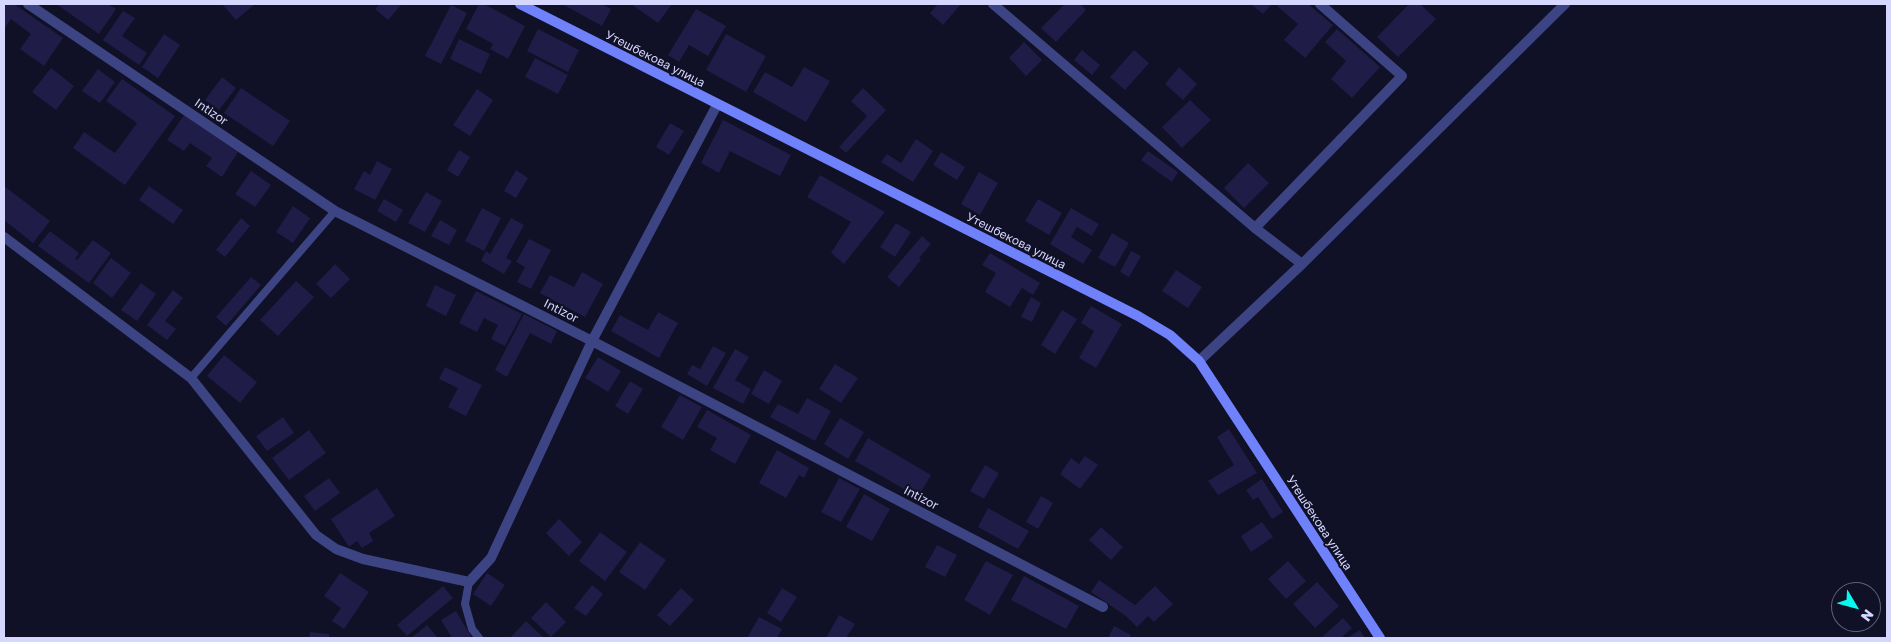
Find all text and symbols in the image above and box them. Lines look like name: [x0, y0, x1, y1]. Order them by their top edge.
street label: Утешбекова улица: [603, 28, 707, 90]
street label: Intizor: [192, 96, 230, 128]
street label: Утешбекова улица: [964, 210, 1068, 272]
street label: Intizor: [541, 296, 581, 326]
street label: Утешбекова улица: [1283, 473, 1355, 573]
street label: Intizor: [901, 483, 941, 513]
north arrow: [1831, 582, 1881, 632]
text: N: [1858, 606, 1878, 625]

